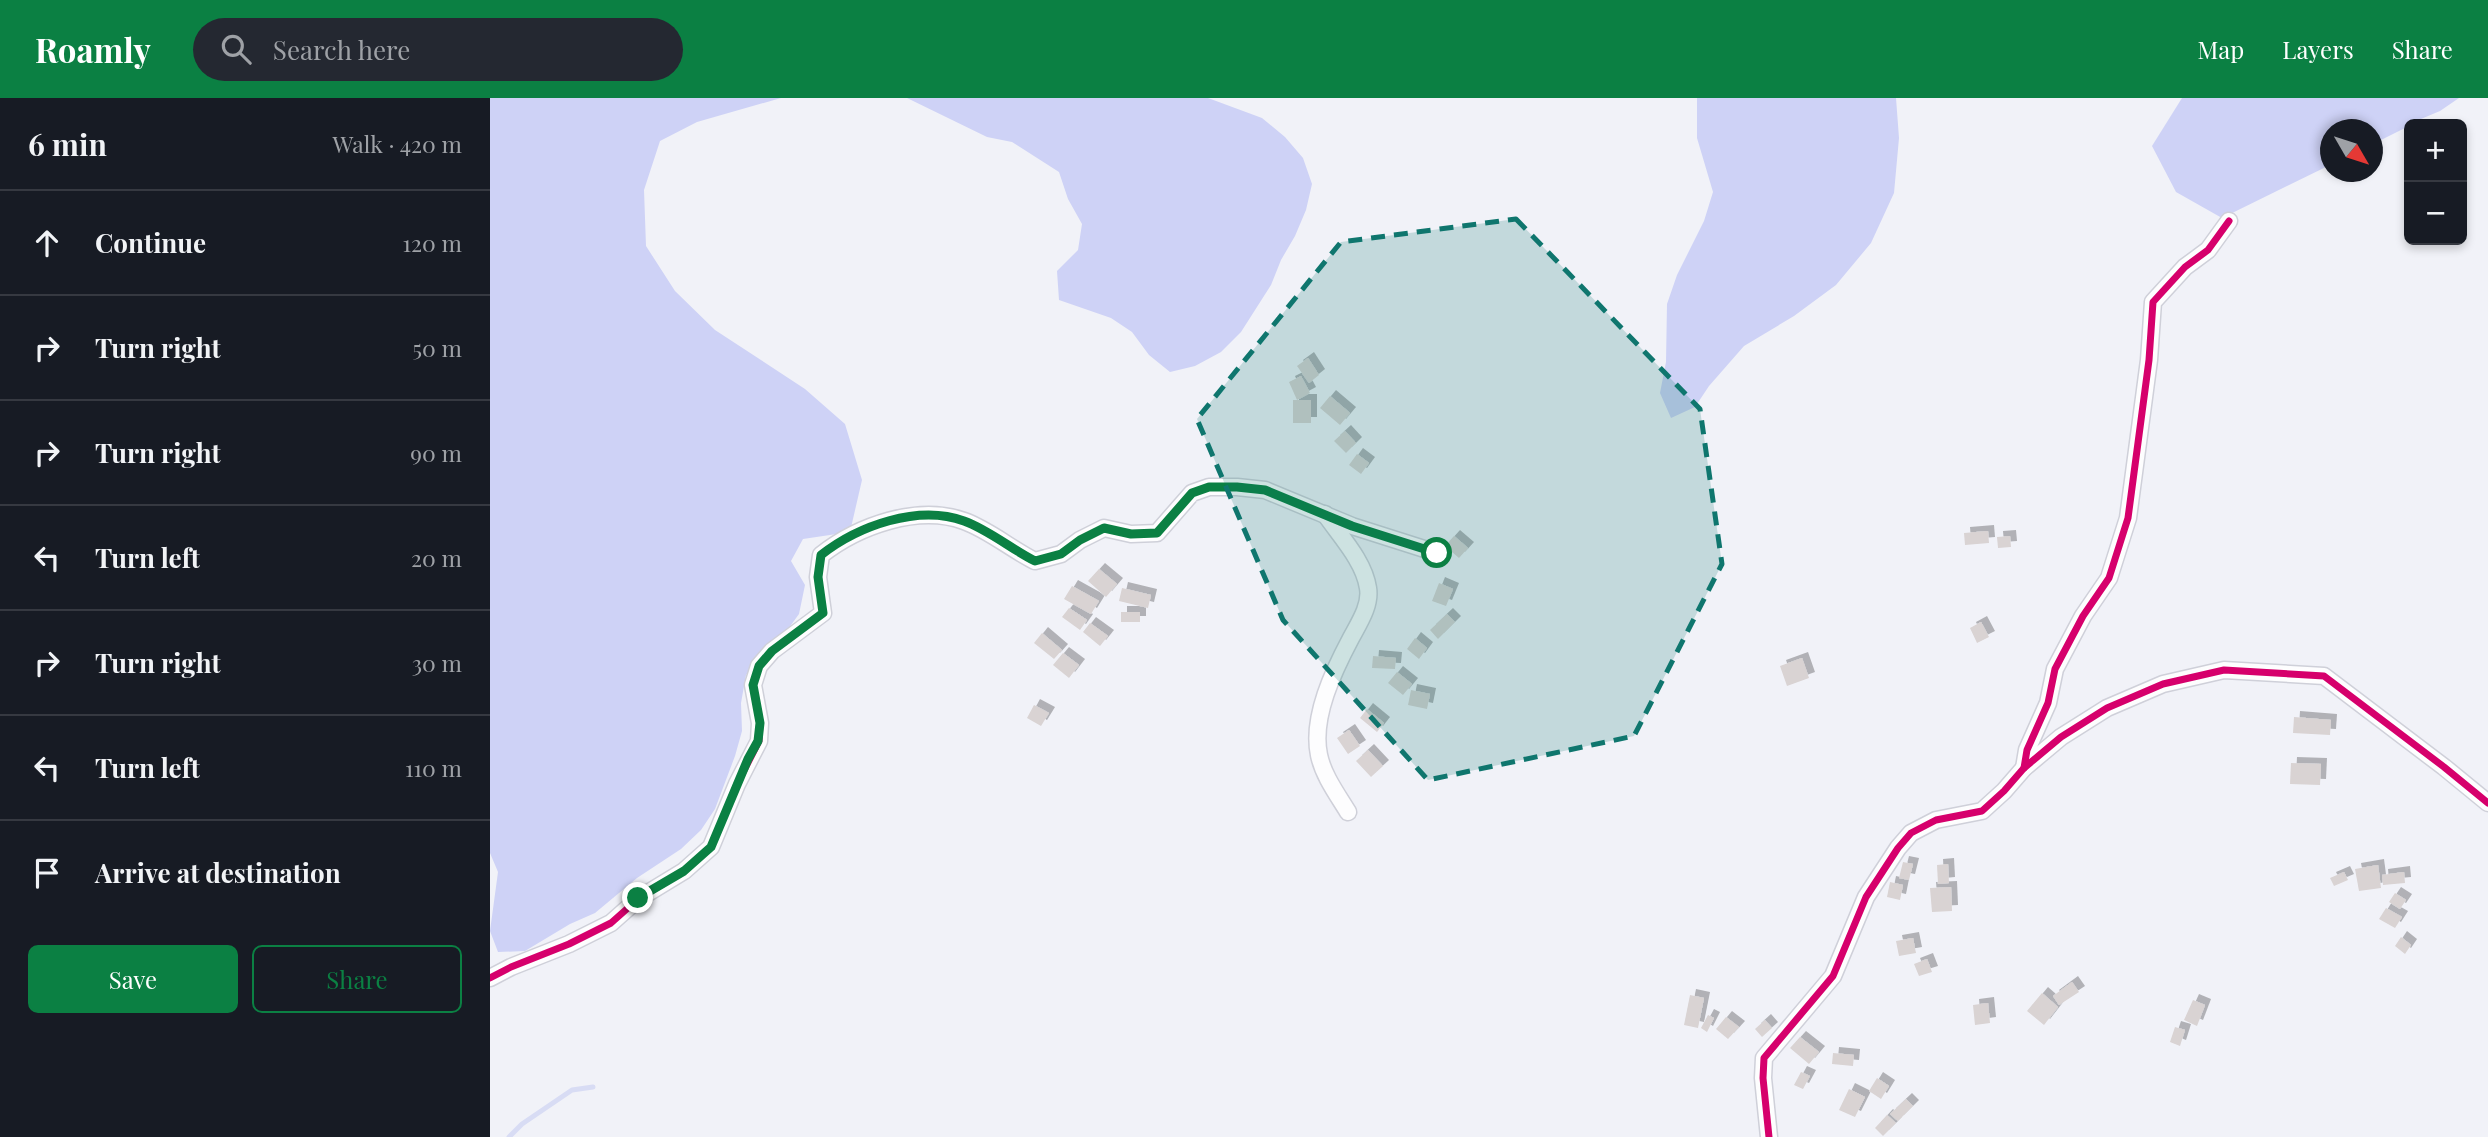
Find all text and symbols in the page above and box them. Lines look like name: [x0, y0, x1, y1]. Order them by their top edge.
search box: [193, 18, 683, 81]
text: Roamly: [35, 27, 151, 71]
icon: search: [217, 30, 255, 68]
text: Search here: [273, 32, 410, 67]
text: Map: [2198, 33, 2244, 65]
text: Layers: [2282, 33, 2354, 65]
text: Share: [2392, 33, 2453, 65]
north arrow: [2320, 119, 2383, 182]
map controls: [2404, 119, 2467, 245]
button: +: [2404, 119, 2467, 182]
text: 6 min: [28, 124, 107, 164]
text: Walk · 420 m: [333, 128, 462, 159]
button: −: [2404, 182, 2467, 245]
icon: ahead: [28, 224, 66, 262]
text: Continue: [95, 225, 206, 260]
text: 120 m: [403, 227, 462, 258]
icon: right: [28, 329, 66, 367]
text: Turn right: [95, 330, 221, 365]
text: 50 m: [413, 332, 462, 363]
icon: right: [28, 434, 66, 472]
text: Turn right: [95, 435, 221, 470]
text: 90 m: [410, 437, 462, 468]
route start: [1421, 537, 1452, 568]
icon: left: [28, 539, 66, 577]
text: Turn left: [95, 540, 200, 575]
text: 20 m: [411, 542, 462, 573]
icon: right: [28, 644, 66, 682]
text: Turn right: [95, 645, 221, 680]
text: 30 m: [412, 647, 462, 678]
icon: left: [28, 749, 66, 787]
text: Turn left: [95, 750, 200, 785]
text: 110 m: [405, 752, 462, 783]
icon: arrive: [28, 854, 66, 892]
text: Arrive at destination: [95, 855, 341, 890]
route end: [622, 882, 653, 913]
button: Save: [28, 945, 238, 1013]
button: Share: [252, 945, 462, 1013]

